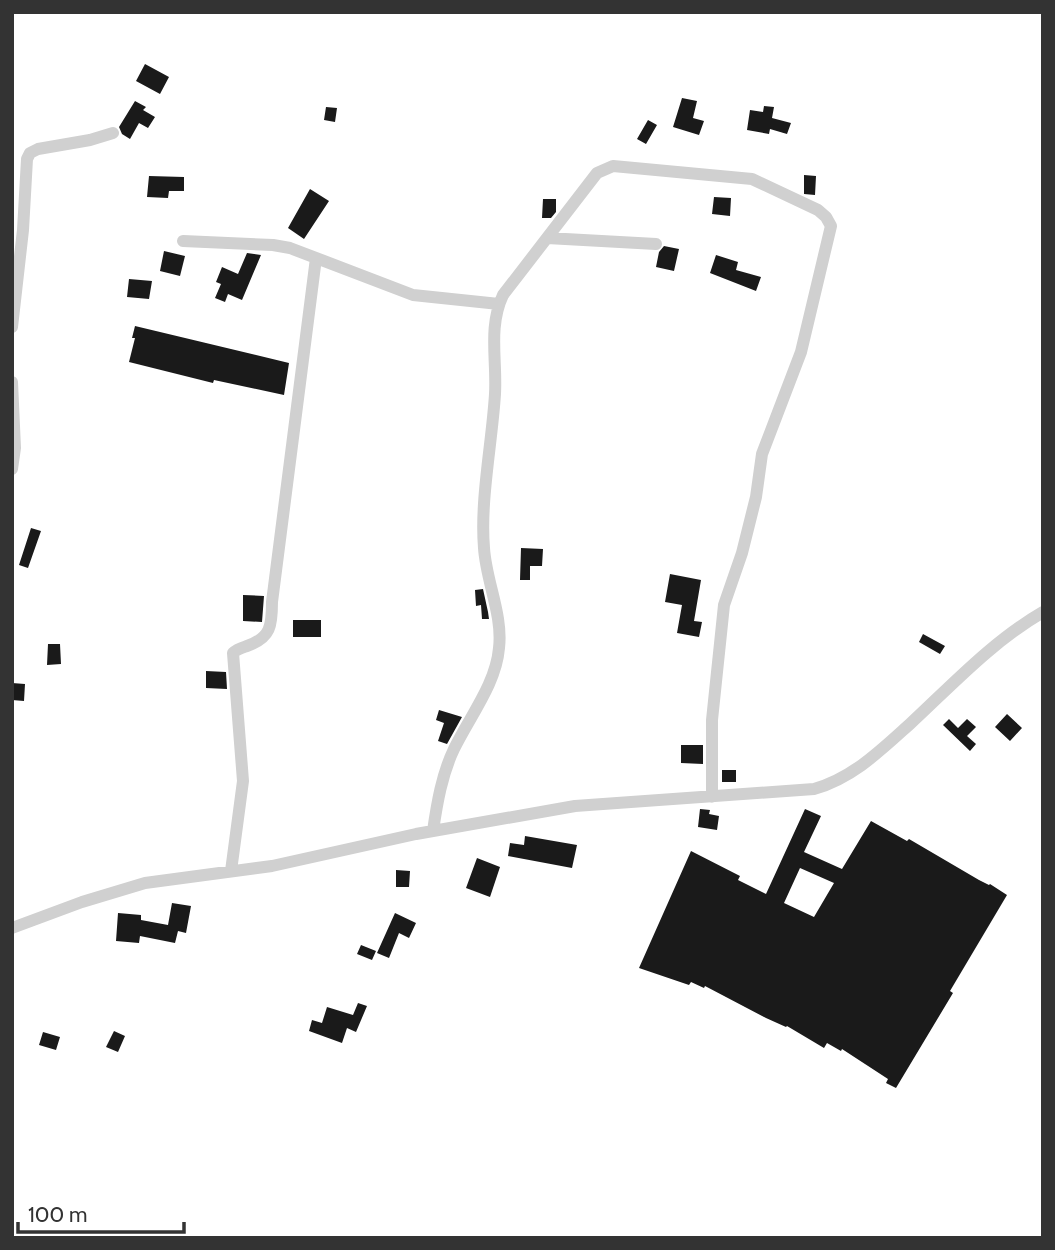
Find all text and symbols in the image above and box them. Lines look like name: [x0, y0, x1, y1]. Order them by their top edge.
scale bar: [18, 1190, 184, 1234]
text: 100 m: [28, 1202, 87, 1227]

